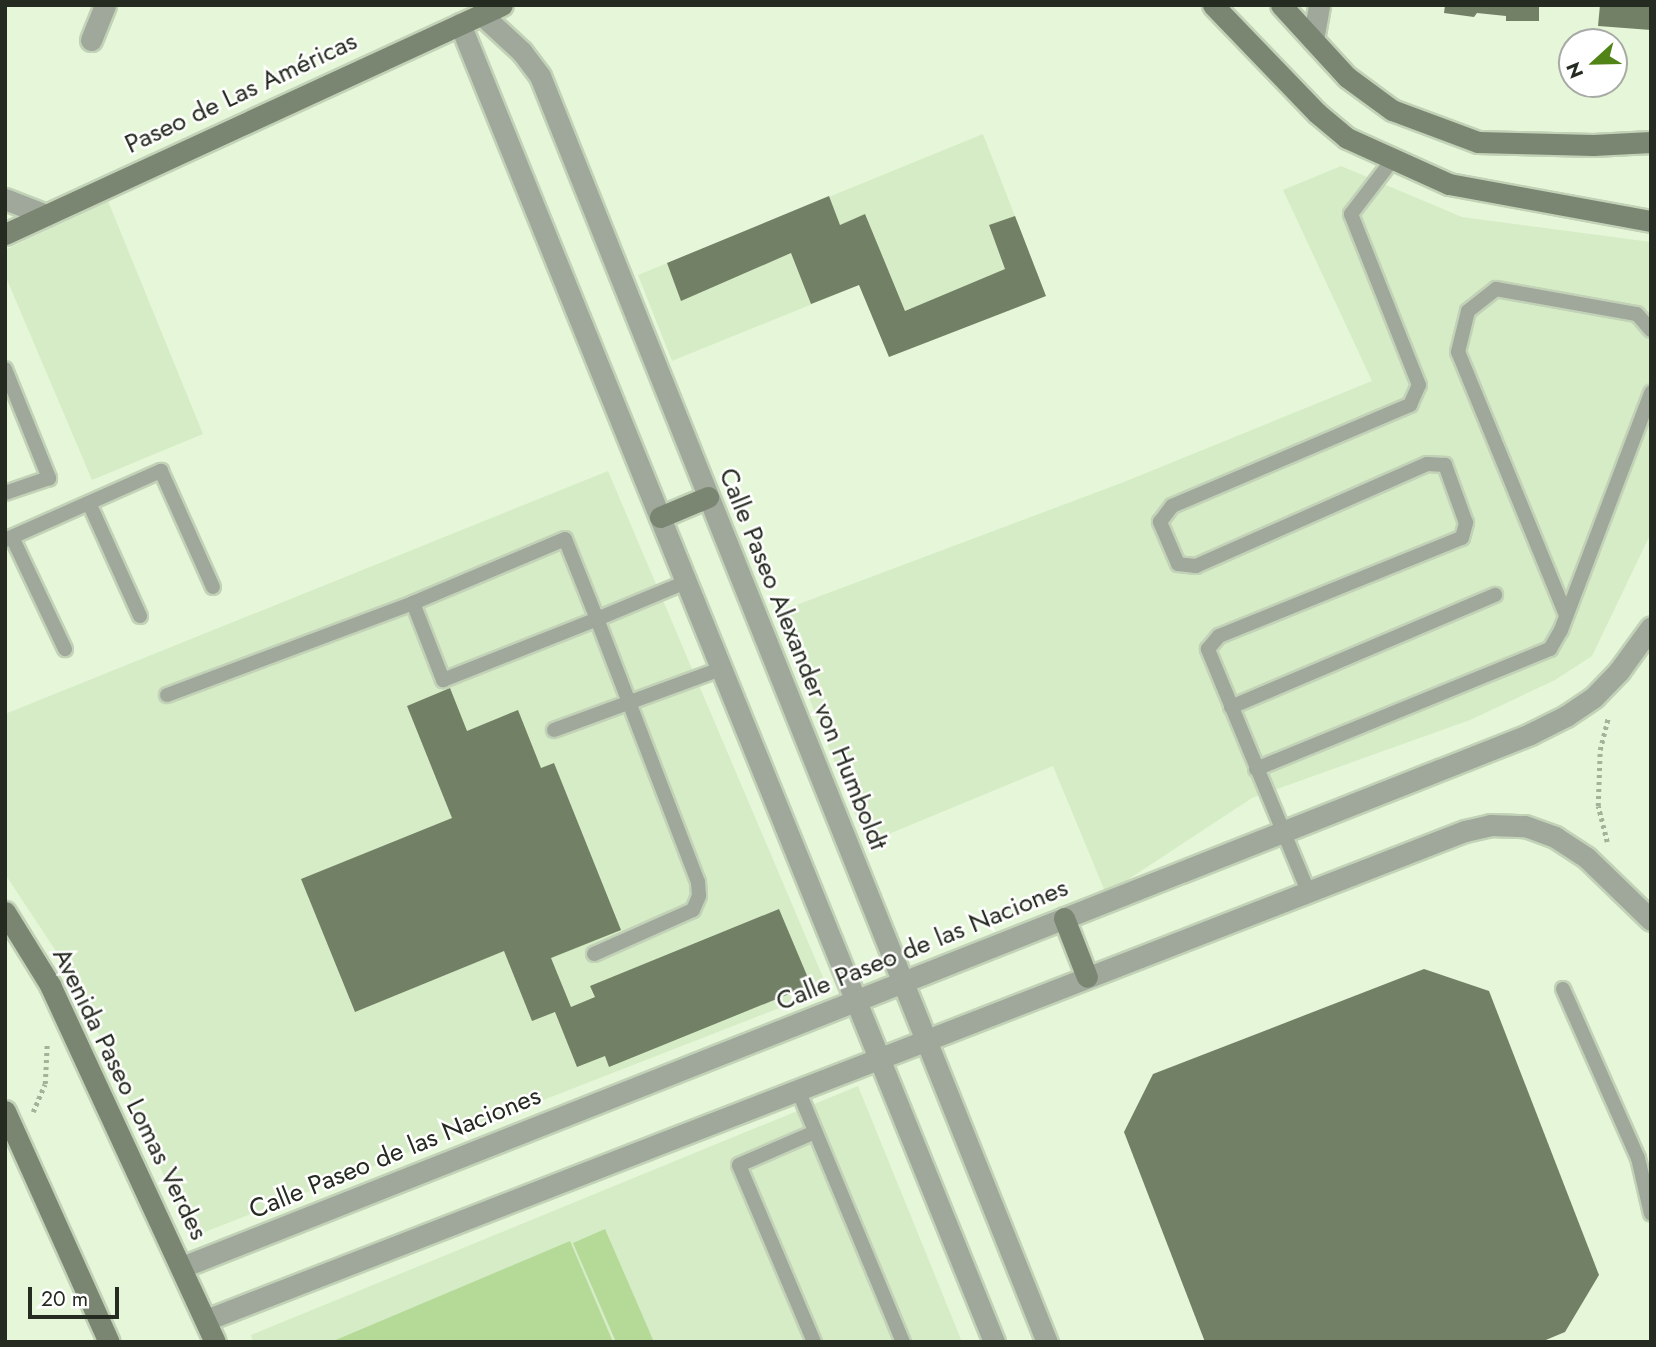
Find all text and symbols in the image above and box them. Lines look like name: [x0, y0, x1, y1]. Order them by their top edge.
street label: Paseo de Las Américas: [120, 26, 362, 160]
north arrow: [1558, 28, 1628, 98]
text: N: [1560, 58, 1590, 82]
street label: Calle Paseo Alexander von Humboldt: [712, 464, 894, 854]
street label: Calle Paseo de las Naciones: [772, 872, 1072, 1018]
street label: Avenida Paseo Lomas Verdes: [46, 943, 214, 1245]
street label: Calle Paseo de las Naciones: [245, 1080, 545, 1226]
scale bar: [32, 1274, 122, 1318]
text: 20 m: [41, 1284, 88, 1314]

